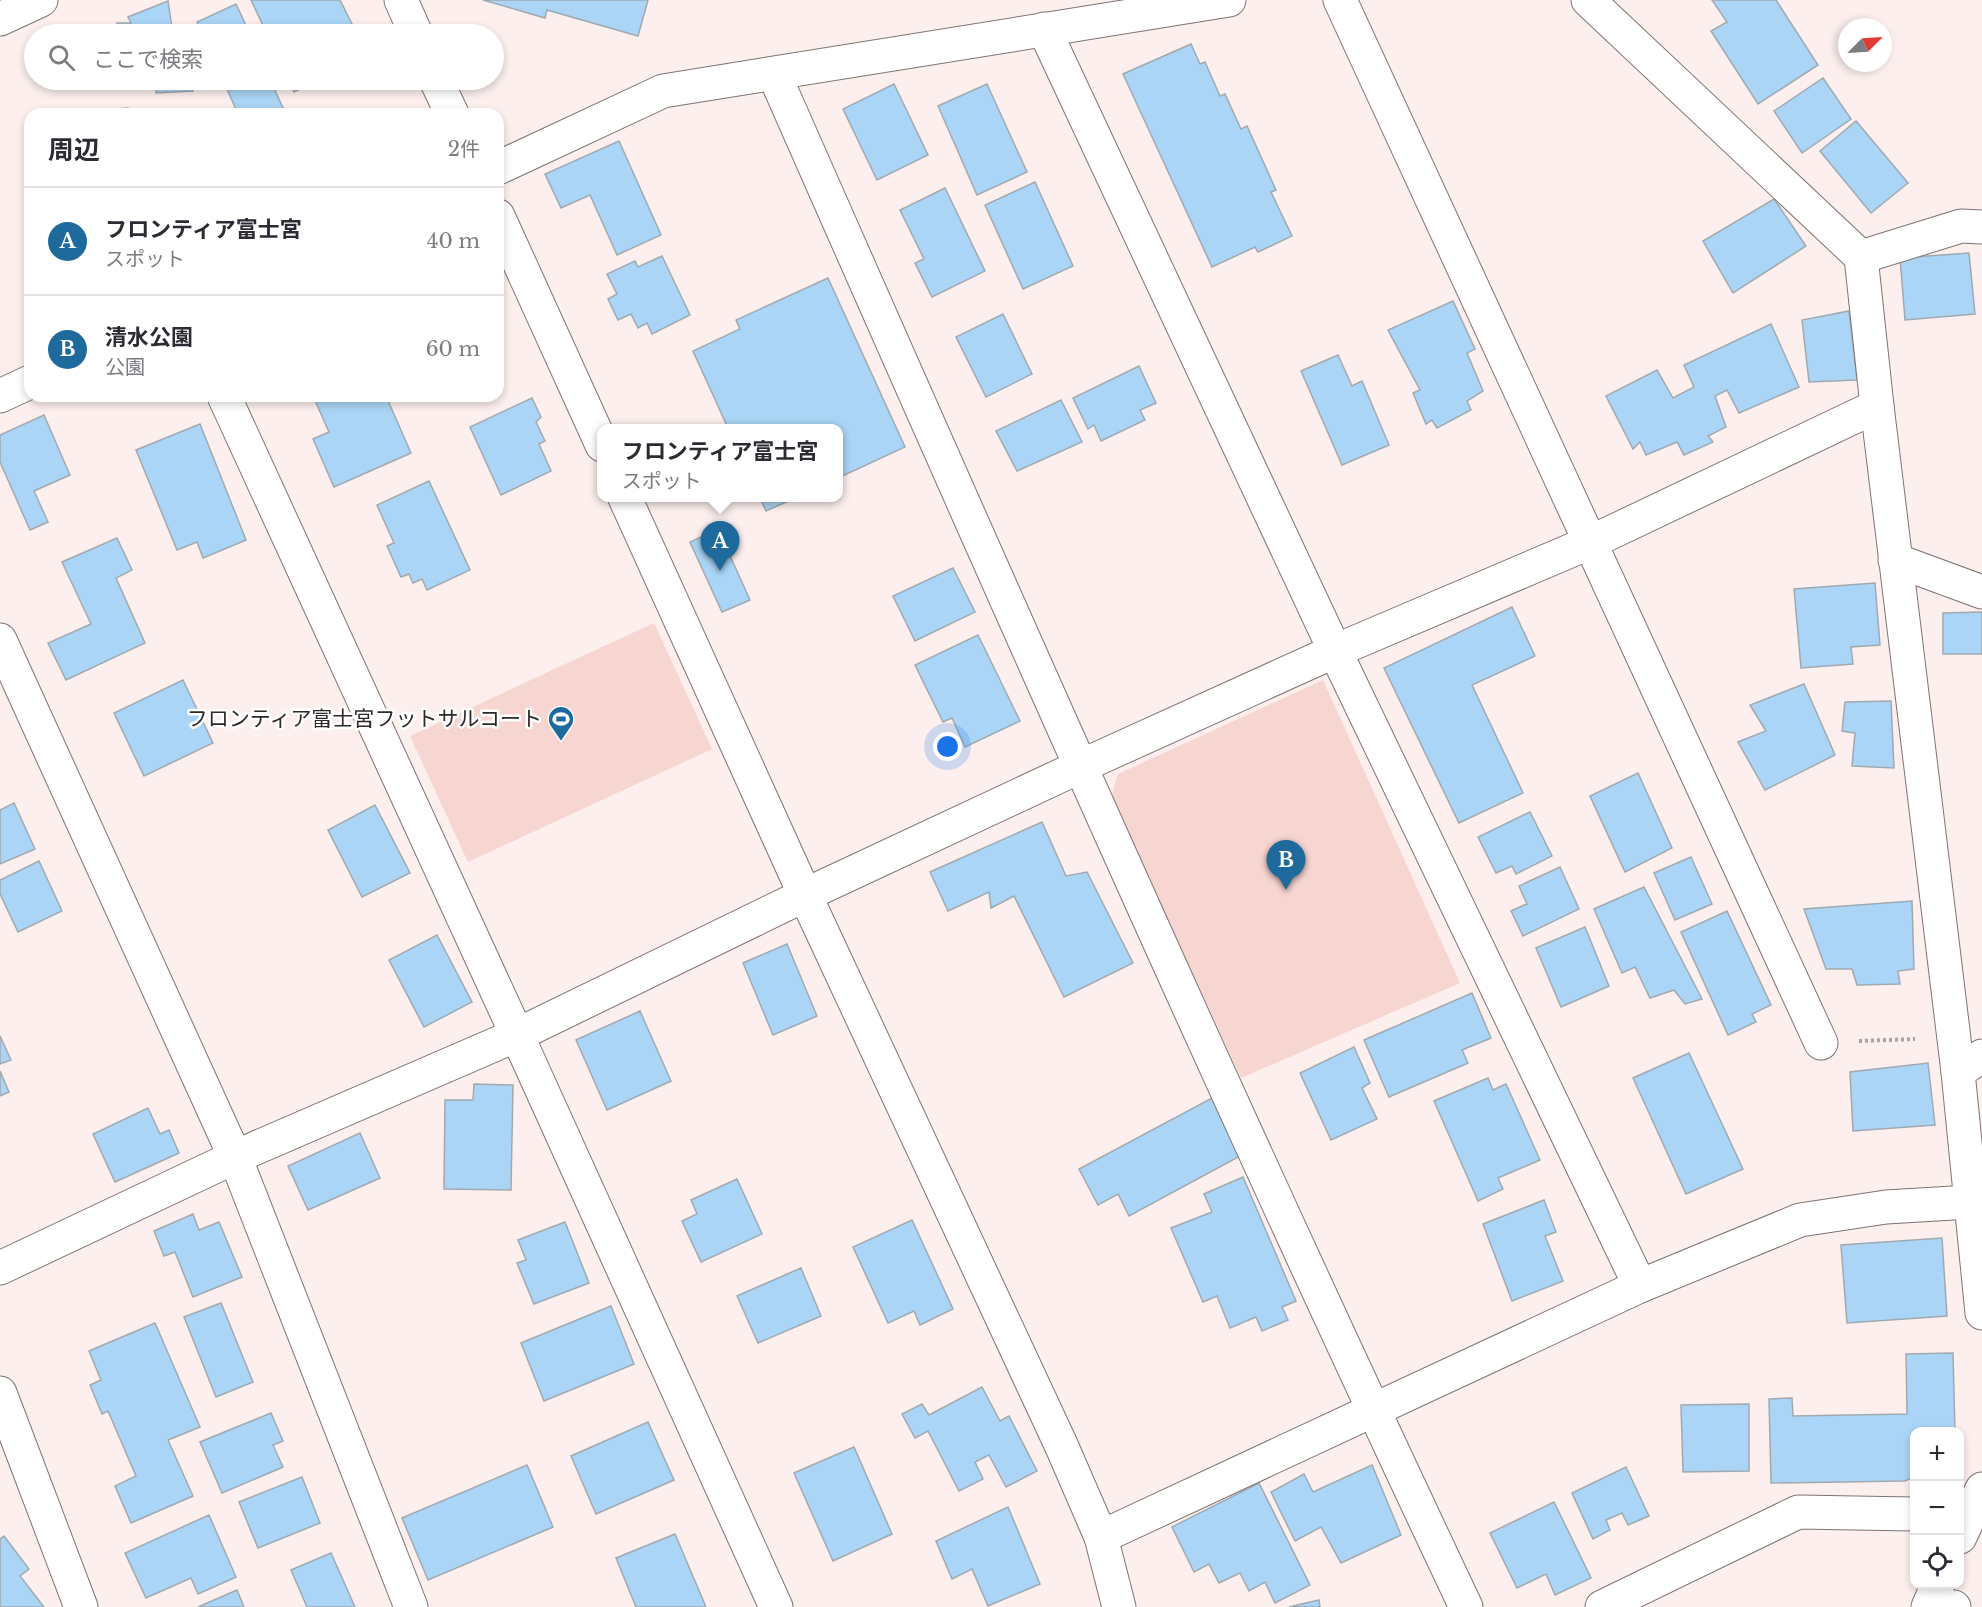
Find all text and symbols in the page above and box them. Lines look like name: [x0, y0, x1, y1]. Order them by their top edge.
north arrow: [1838, 18, 1892, 72]
search box: [24, 24, 504, 90]
icon: search: [45, 41, 78, 74]
text: ここで検索: [93, 46, 203, 73]
text: 周辺: [48, 134, 100, 166]
text: 2件: [448, 137, 480, 161]
text: フロンティア富士宮: [105, 216, 302, 243]
text: A: [59, 229, 76, 253]
text: 40 m: [427, 229, 480, 253]
text: スポット: [105, 247, 185, 271]
text: 清水公園: [105, 324, 193, 351]
text: B: [60, 337, 75, 361]
text: 60 m: [426, 337, 480, 361]
text: 公園: [105, 355, 145, 379]
popup: [597, 424, 843, 502]
text: フロンティア富士宮: [622, 438, 818, 465]
text: スポット: [622, 469, 702, 493]
pin: A: [700, 522, 740, 571]
sports icon: フロンティア富士宮フットサルコート: [546, 704, 576, 742]
place label: フロンティア富士宮フットサルコート: [187, 706, 542, 732]
your location: [933, 732, 962, 761]
pin: B: [1266, 840, 1306, 890]
map controls: [1910, 1427, 1964, 1589]
button: +: [1910, 1427, 1964, 1481]
button: −: [1910, 1481, 1964, 1535]
button: locate: [1910, 1535, 1964, 1589]

